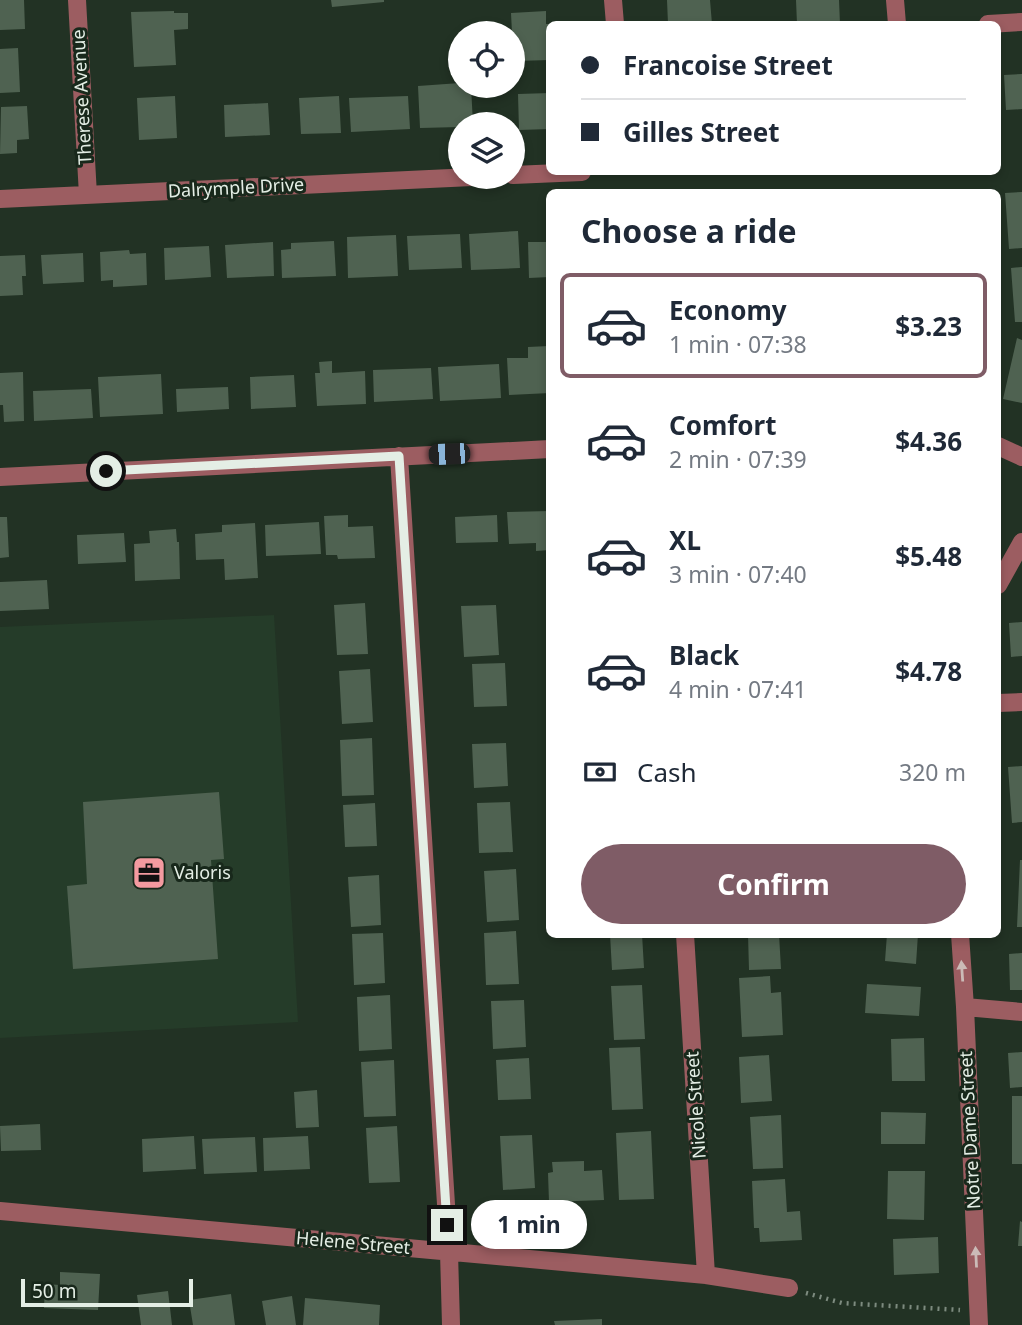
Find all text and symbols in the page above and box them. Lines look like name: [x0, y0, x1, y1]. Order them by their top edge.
map controls: [448, 21, 525, 189]
button: locate: [448, 21, 525, 98]
street label: Therese Avenue: [65, 29, 97, 165]
text: Francoise Street: [623, 47, 833, 83]
button: layers: [448, 112, 525, 189]
text: Gilles Street: [623, 114, 779, 150]
street label: Dalrymple Drive: [167, 171, 305, 203]
text: Choose a ride: [581, 209, 797, 252]
text: Economy: [669, 292, 787, 328]
icon: car: [585, 294, 648, 357]
text: $3.23: [895, 308, 962, 344]
text: 1 min · 07:38: [669, 328, 807, 360]
text: Comfort: [669, 407, 777, 443]
icon: car: [585, 409, 648, 472]
text: $4.36: [895, 423, 962, 459]
car: [428, 443, 471, 465]
text: 2 min · 07:39: [669, 443, 807, 475]
route start: [90, 455, 122, 487]
text: XL: [669, 522, 701, 558]
icon: car: [585, 524, 648, 587]
text: $5.48: [895, 538, 962, 574]
text: 3 min · 07:40: [669, 558, 807, 590]
text: Black: [669, 637, 739, 673]
icon: car: [585, 639, 648, 702]
text: $4.78: [895, 653, 962, 689]
text: 4 min · 07:41: [669, 673, 807, 705]
icon: cash: [581, 753, 619, 791]
text: Cash: [637, 754, 697, 790]
text: 320 m: [899, 756, 966, 788]
button: Confirm: [581, 844, 966, 924]
office icon: Valoris: [130, 854, 168, 892]
place label: Valoris: [174, 860, 231, 884]
one-way arrow: [956, 960, 967, 982]
street label: Nicole Street: [679, 1050, 711, 1160]
street label: Notre Dame Street: [953, 1050, 985, 1210]
callout: 1 min: [472, 1200, 587, 1250]
text: 1 min: [497, 1208, 561, 1240]
route end: [431, 1209, 463, 1241]
street label: Helene Street: [295, 1225, 412, 1259]
one-way arrow: [970, 1246, 981, 1268]
scale bar: [21, 1276, 192, 1308]
text: 50 m: [32, 1278, 76, 1304]

